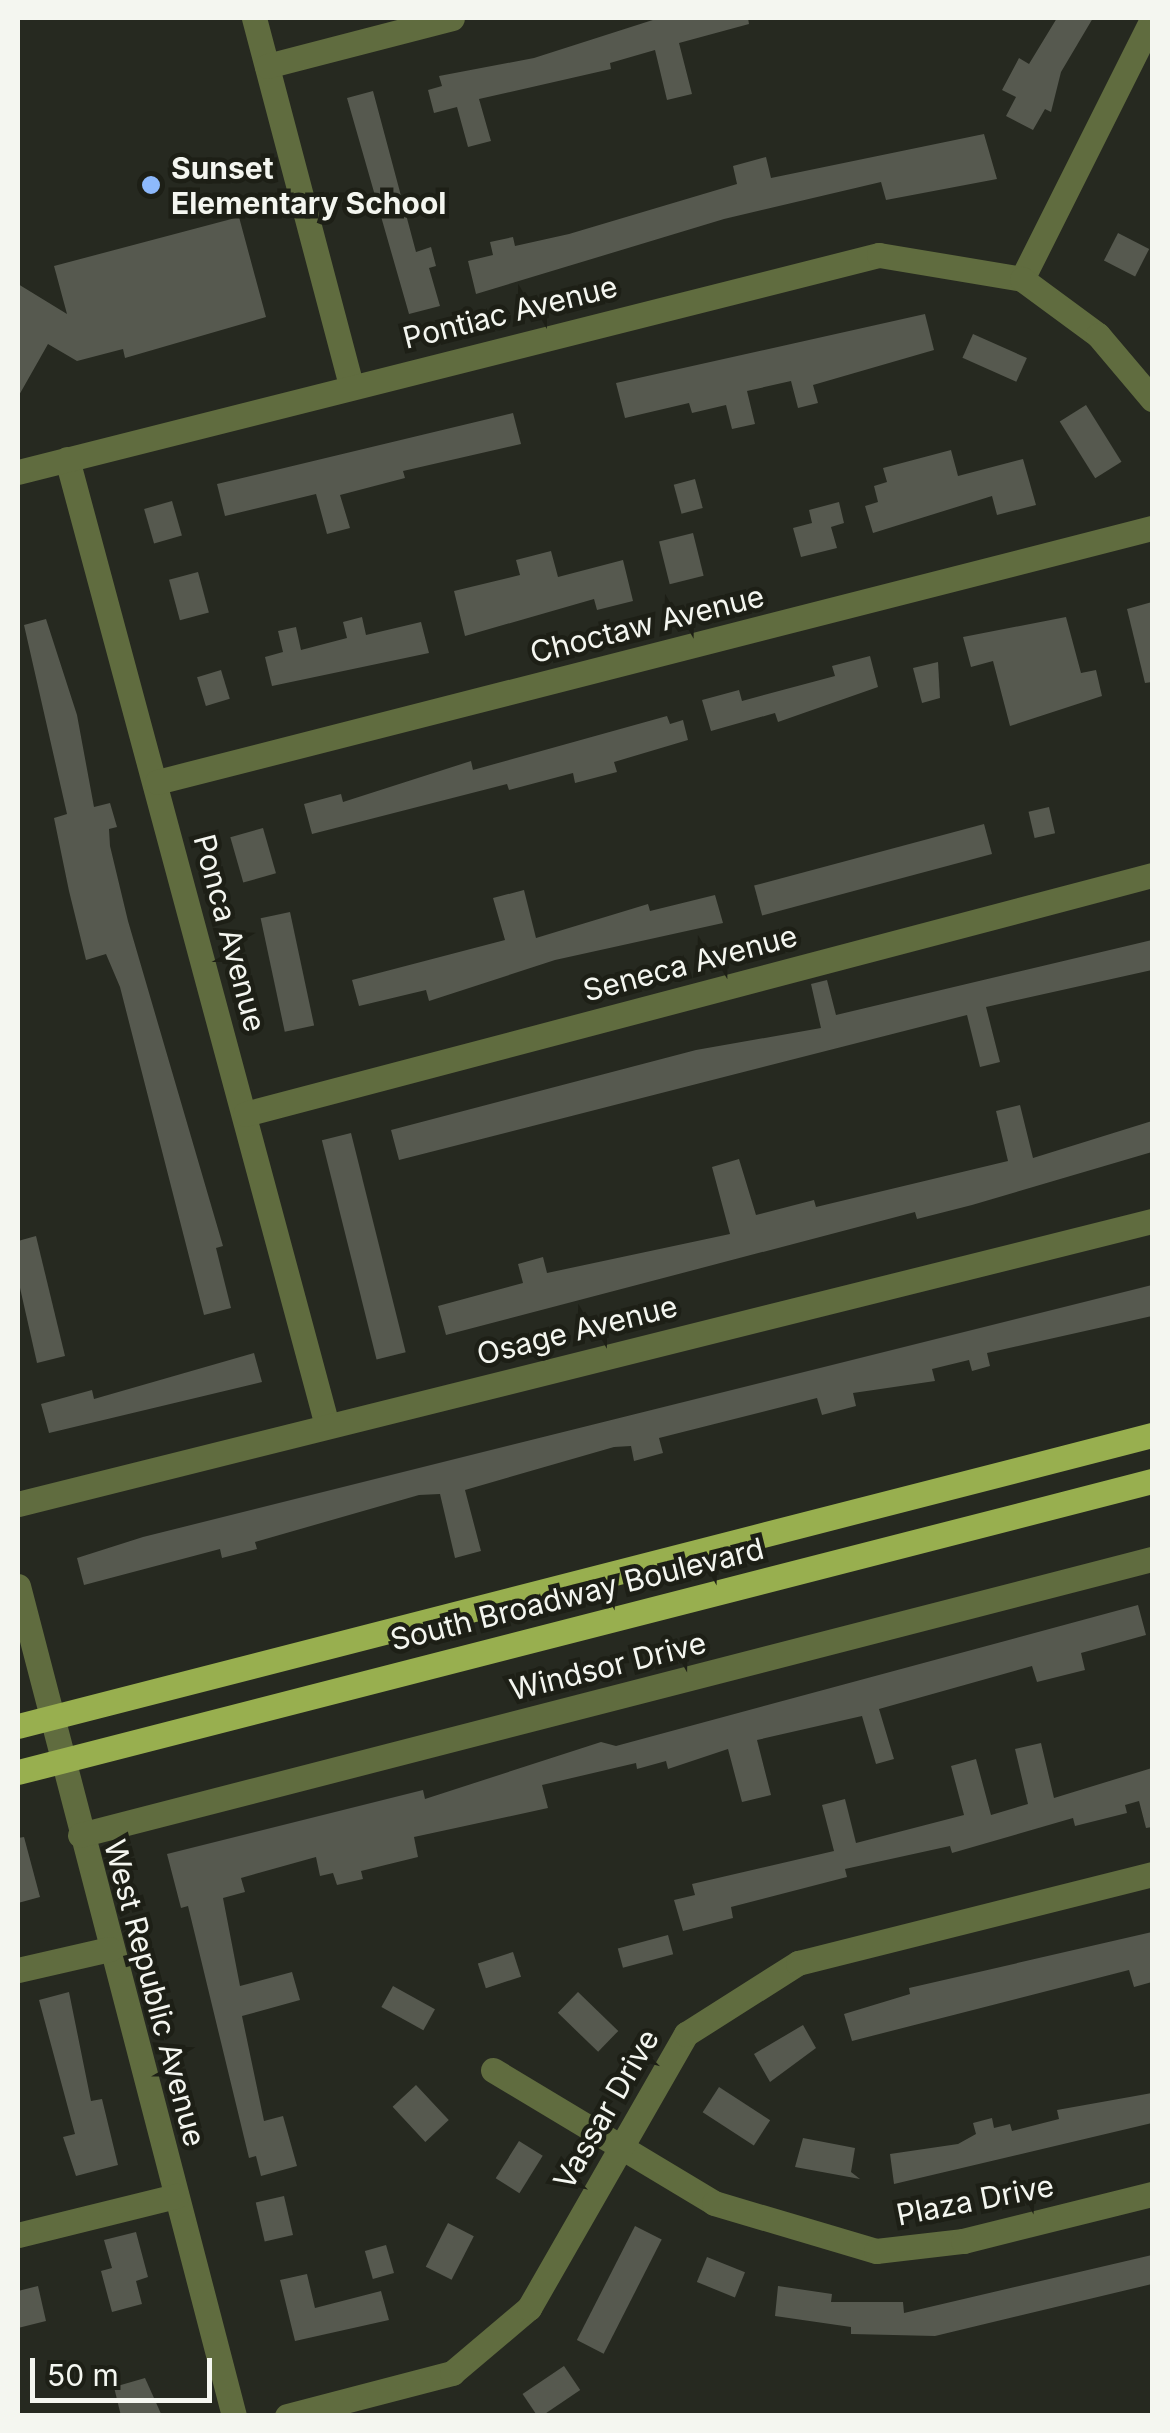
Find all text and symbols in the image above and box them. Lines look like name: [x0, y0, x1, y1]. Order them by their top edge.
place label: Sunset Elementary School: [171, 150, 446, 220]
marker: Sunset Elementary School: [140, 174, 162, 196]
street label: Pontiac Avenue: [399, 268, 621, 356]
street label: Choctaw Avenue: [526, 578, 768, 670]
street label: Ponca Avenue: [186, 830, 274, 1036]
street label: Seneca Avenue: [579, 917, 801, 1009]
street label: Osage Avenue: [473, 1288, 681, 1372]
street label: South Broadway Boulevard: [387, 1530, 767, 1658]
street label: Windsor Drive: [506, 1624, 710, 1708]
street label: West Republic Avenue: [97, 1836, 213, 2150]
street label: Vassar Drive: [546, 2023, 666, 2195]
street label: Plaza Drive: [893, 2167, 1057, 2233]
scale bar: [35, 2338, 218, 2400]
text: 50 m: [47, 2357, 119, 2393]

